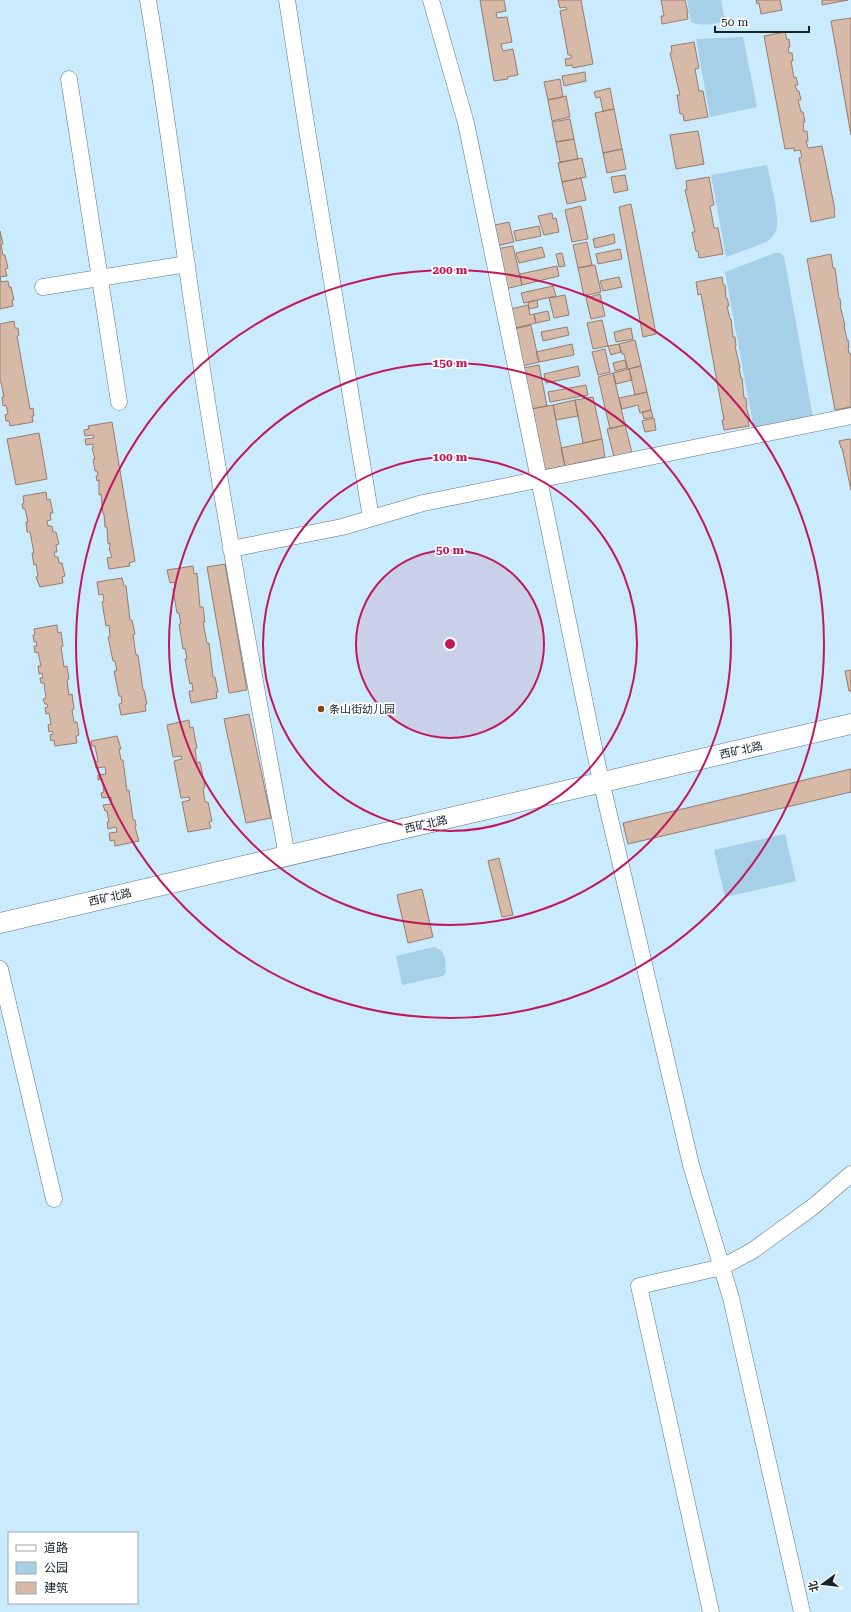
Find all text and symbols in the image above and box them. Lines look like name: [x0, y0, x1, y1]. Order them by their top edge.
scale bar: [715, 8, 809, 34]
text: 50 m: [721, 15, 748, 29]
text: 200 m: [433, 263, 468, 277]
text: 150 m: [433, 356, 468, 370]
text: 100 m: [433, 450, 468, 464]
text: 50 m: [436, 543, 464, 557]
centre of rings: [443, 637, 457, 651]
place label: 条山街幼儿园: [329, 703, 395, 716]
marker: 条山街幼儿园: [316, 704, 326, 714]
street label: 西矿北路: [718, 739, 764, 762]
street label: 西矿北路: [403, 813, 449, 836]
street label: 西矿北路: [87, 886, 133, 909]
legend: [8, 1532, 138, 1604]
text: 道路: [44, 1541, 68, 1555]
text: 公园: [44, 1561, 68, 1575]
north arrow: [803, 1564, 843, 1604]
text: 北: [806, 1579, 822, 1593]
text: 建筑: [44, 1581, 68, 1595]

